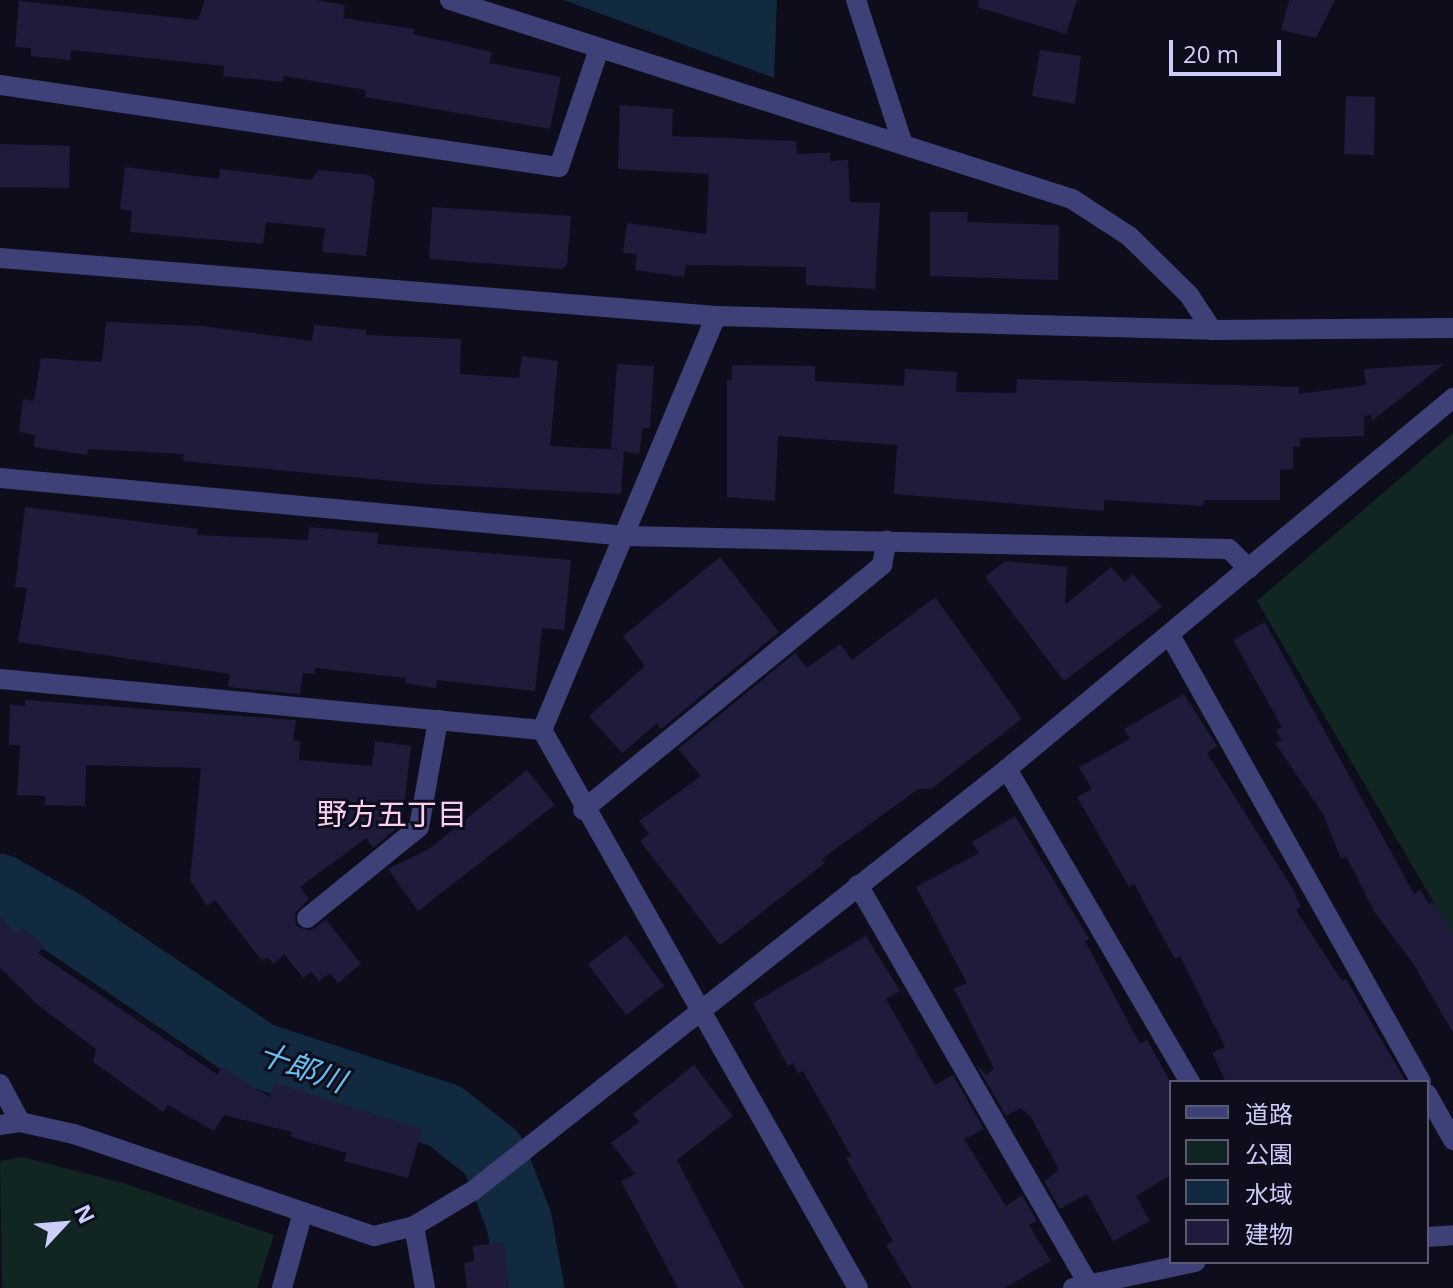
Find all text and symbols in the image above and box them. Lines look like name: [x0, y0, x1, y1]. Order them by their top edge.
scale bar: [1173, 24, 1285, 74]
text: 20 m: [1183, 37, 1239, 70]
district label: 野方五丁目: [317, 796, 467, 832]
water label: 十郎川: [254, 1035, 350, 1099]
legend: [1169, 1080, 1429, 1264]
text: 道路: [1245, 1097, 1293, 1130]
text: 公園: [1245, 1137, 1293, 1170]
text: 水域: [1245, 1177, 1293, 1210]
north arrow: [24, 1184, 104, 1264]
text: N: [68, 1199, 103, 1228]
text: 建物: [1245, 1217, 1293, 1250]

